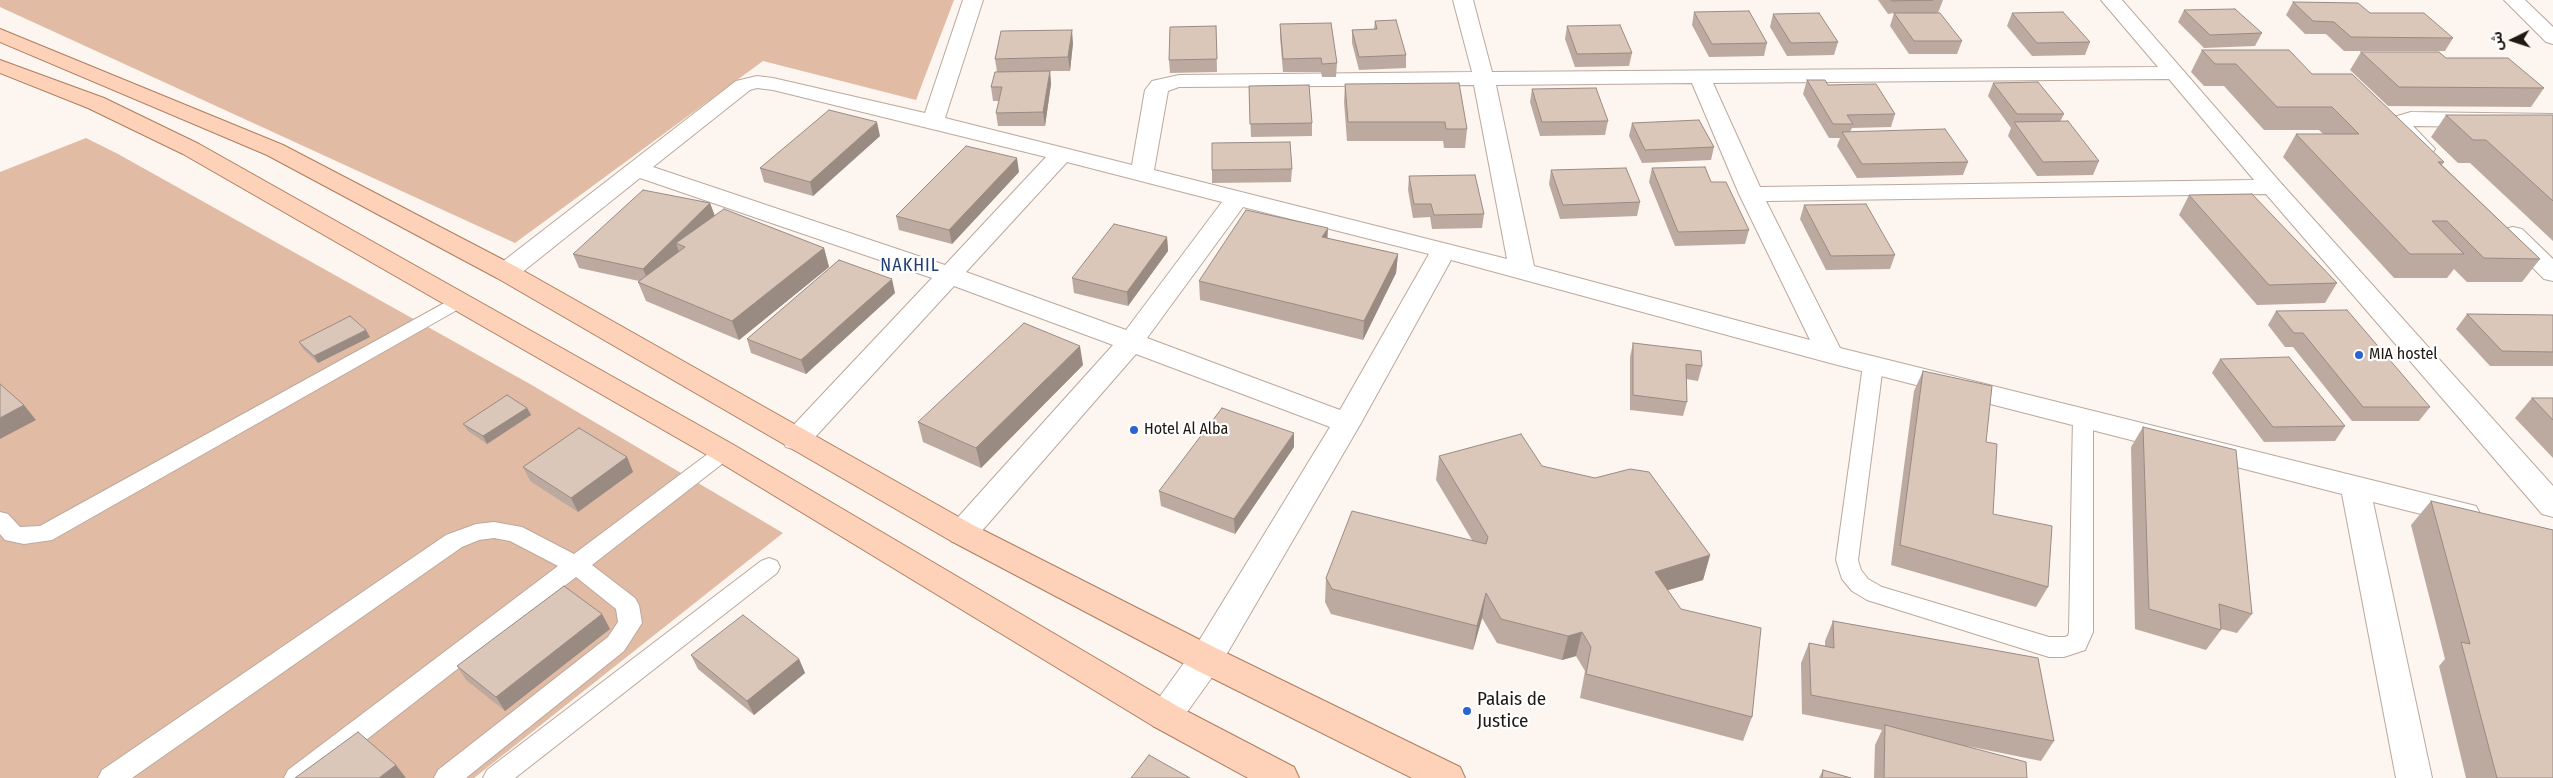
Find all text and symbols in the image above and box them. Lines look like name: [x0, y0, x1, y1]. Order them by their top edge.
north arrow: [2488, 15, 2538, 65]
text: ش: [2488, 31, 2507, 51]
district label: NAKHIL: [879, 255, 941, 277]
place label: MIA hostel: [2369, 345, 2438, 365]
marker: MIA hostel: [2353, 349, 2365, 361]
place label: Hotel Al Alba: [1144, 420, 1228, 440]
marker: Hotel Al Alba: [1128, 424, 1140, 436]
place label: Palais de Justice: [1477, 689, 1546, 733]
marker: Palais de Justice: [1461, 705, 1473, 717]

